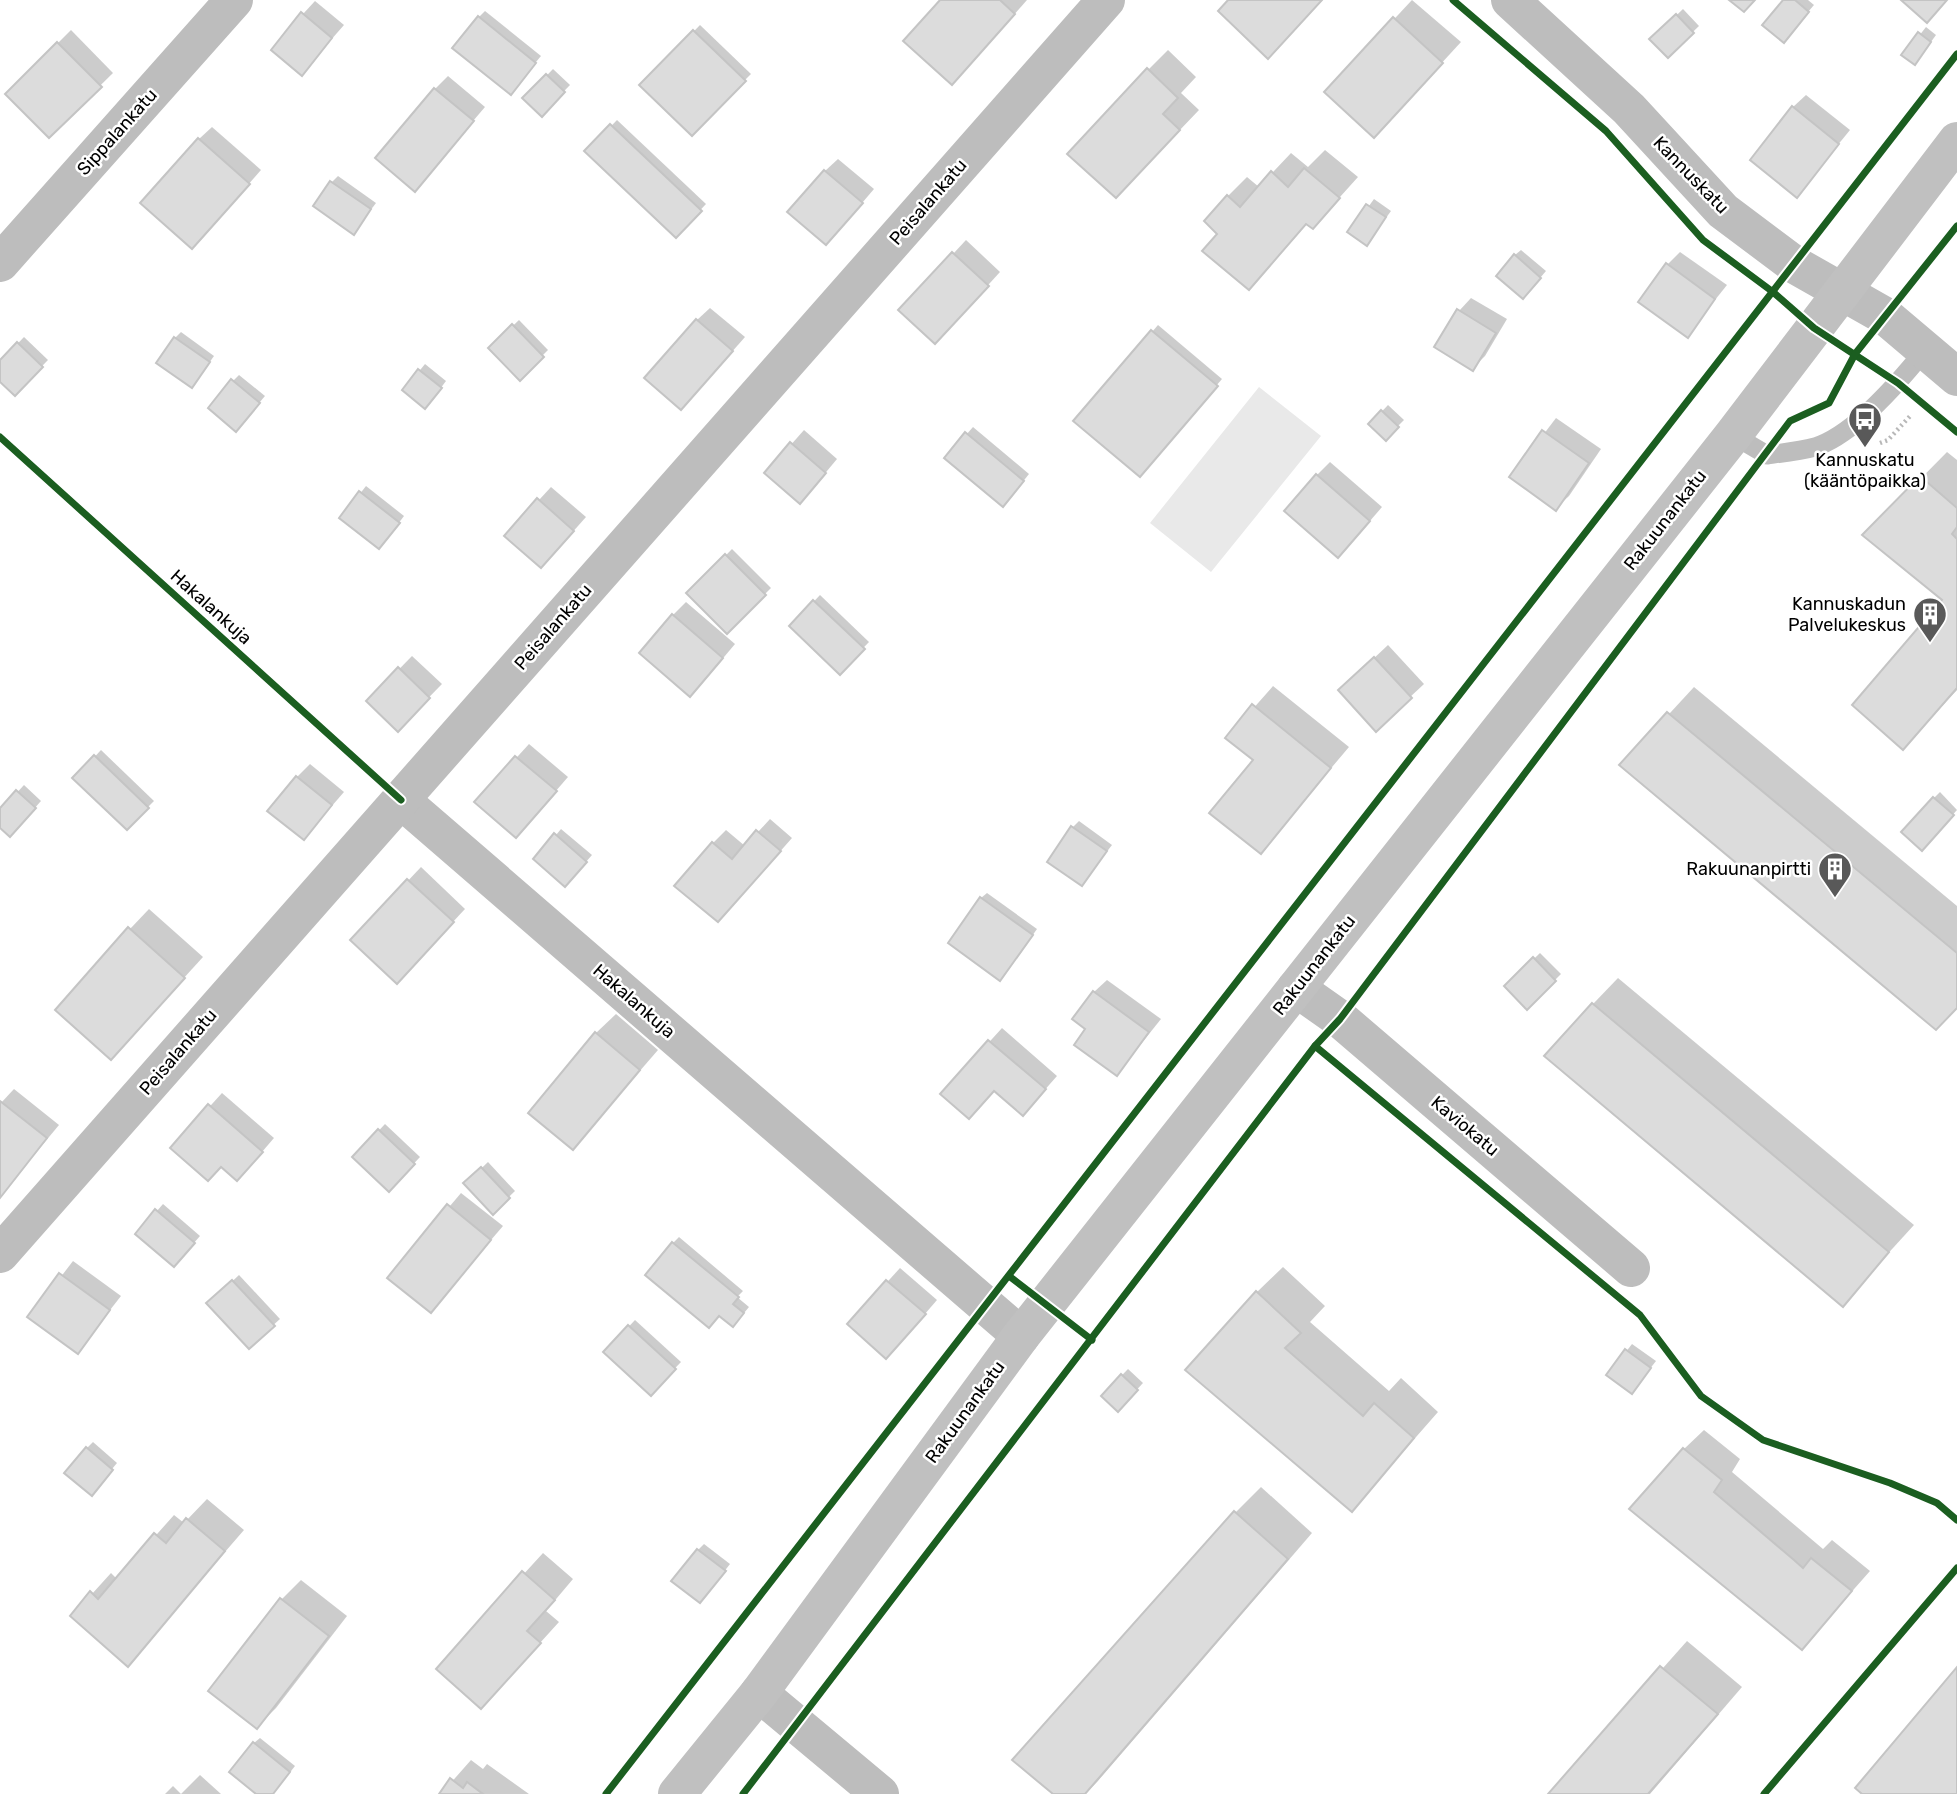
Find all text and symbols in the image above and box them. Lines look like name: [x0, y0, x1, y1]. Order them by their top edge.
street label: Sippalankatu: [72, 84, 162, 180]
street label: Kannuskatu: [1649, 132, 1733, 218]
street label: Peisalankatu: [885, 154, 971, 250]
bus stop icon: Kannuskatu (kääntöpaikka): [1846, 400, 1884, 449]
place label: Kannuskatu (kääntöpaikka): [1804, 449, 1926, 492]
street label: Rakuunankatu: [1619, 465, 1711, 575]
street label: Hakalankuja: [166, 565, 256, 649]
street label: Peisalankatu: [510, 579, 596, 675]
place label: Kannuskadun Palvelukeskus: [1788, 593, 1906, 636]
building icon: Kannuskadun Palvelukeskus: [1911, 595, 1949, 644]
building icon: Rakuunanpirtti: [1816, 850, 1854, 899]
place label: Rakuunanpirtti: [1686, 858, 1811, 880]
street label: Rakuunankatu: [1268, 910, 1360, 1020]
street label: Hakalankuja: [588, 959, 680, 1043]
street label: Peisalankatu: [135, 1004, 221, 1100]
street label: Kaviokatu: [1427, 1091, 1503, 1161]
street label: Rakuunankatu: [920, 1356, 1010, 1468]

